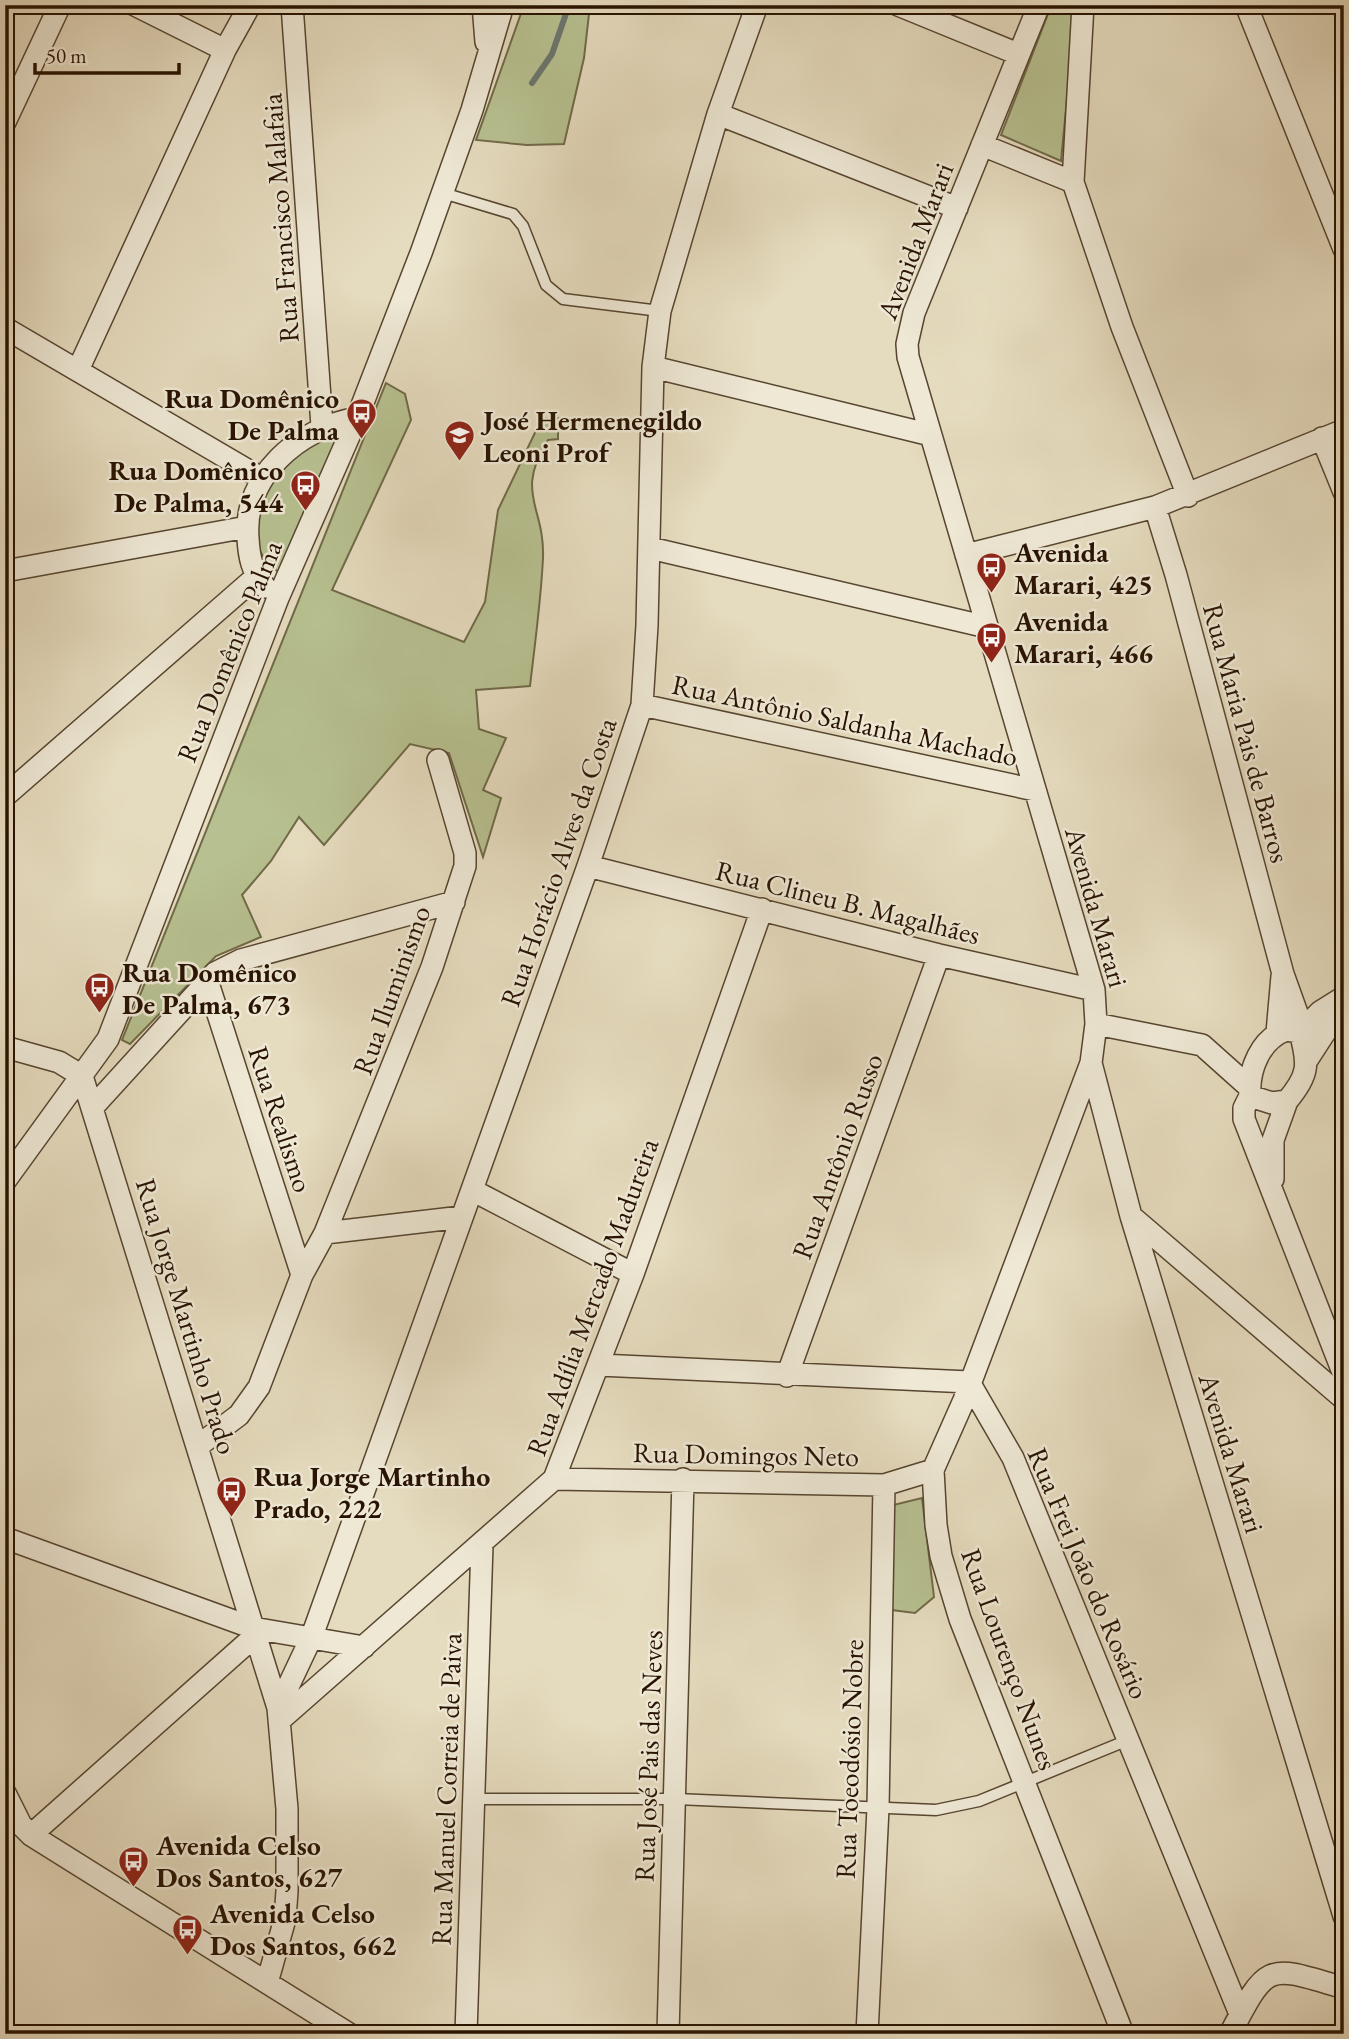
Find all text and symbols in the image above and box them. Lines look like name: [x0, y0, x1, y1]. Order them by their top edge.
scale bar: [35, 32, 178, 76]
text: 50 m: [46, 42, 87, 69]
street label: Rua Francisco Malafaia: [253, 91, 307, 344]
street label: Avenida Marari: [868, 157, 961, 325]
place label: Rua Domênico De Palma: [164, 380, 340, 448]
bus stop icon: Rua Domênico De Palma: [345, 397, 379, 441]
place label: José Hermenegildo Leoni Prof: [480, 402, 702, 470]
school or university icon: José Hermenegildo Leoni Prof: [443, 419, 477, 463]
place label: Rua Domênico De Palma, 544: [108, 452, 284, 520]
bus stop icon: Rua Domênico De Palma, 544: [289, 469, 323, 513]
street label: Rua Domênico Palma: [168, 534, 290, 767]
place label: Avenida Marari, 425: [1013, 534, 1153, 602]
bus stop icon: Avenida Marari, 425: [974, 551, 1008, 595]
street label: Rua Maria Pais de Barros: [1195, 599, 1299, 867]
place label: Avenida Marari, 466: [1013, 603, 1153, 671]
bus stop icon: Avenida Marari, 466: [974, 620, 1008, 664]
street label: Rua Antônio Saldanha Machado: [669, 666, 1021, 774]
street label: Rua Horácio Alves da Costa: [492, 712, 625, 1011]
street label: Avenida Marari: [1057, 822, 1137, 991]
street label: Rua Clineu B. Magalhães: [712, 852, 984, 952]
street label: Rua Iluminismo: [344, 900, 438, 1080]
place label: Rua Domênico De Palma, 673: [122, 954, 297, 1022]
bus stop icon: Rua Domênico De Palma, 673: [82, 971, 116, 1015]
street label: Rua Realismo: [240, 1041, 322, 1197]
street label: Rua Antônio Russo: [783, 1048, 891, 1264]
street label: Rua Adília Mercado Madureira: [518, 1132, 667, 1461]
street label: Rua Jorge Martinho Prado: [128, 1174, 246, 1458]
street label: Avenida Marari: [1190, 1368, 1273, 1537]
street label: Rua Domingos Neto: [633, 1434, 859, 1474]
street label: Rua Frei João do Rosário: [1020, 1442, 1158, 1704]
place label: Rua Jorge Martinho Prado, 222: [254, 1458, 490, 1526]
bus stop icon: Rua Jorge Martinho Prado, 222: [214, 1475, 248, 1519]
street label: Rua Lourenço Nunes: [953, 1543, 1067, 1775]
street label: Rua José Pais das Neves: [626, 1630, 670, 1882]
street label: Rua Manuel Correia de Paiva: [423, 1631, 469, 1946]
street label: Rua Toeodósio Nobre: [827, 1638, 871, 1879]
place label: Avenida Celso Dos Santos, 627: [155, 1827, 343, 1895]
bus stop icon: Avenida Celso Dos Santos, 627: [116, 1844, 150, 1888]
place label: Avenida Celso Dos Santos, 662: [209, 1895, 397, 1963]
bus stop icon: Avenida Celso Dos Santos, 662: [170, 1912, 204, 1956]

